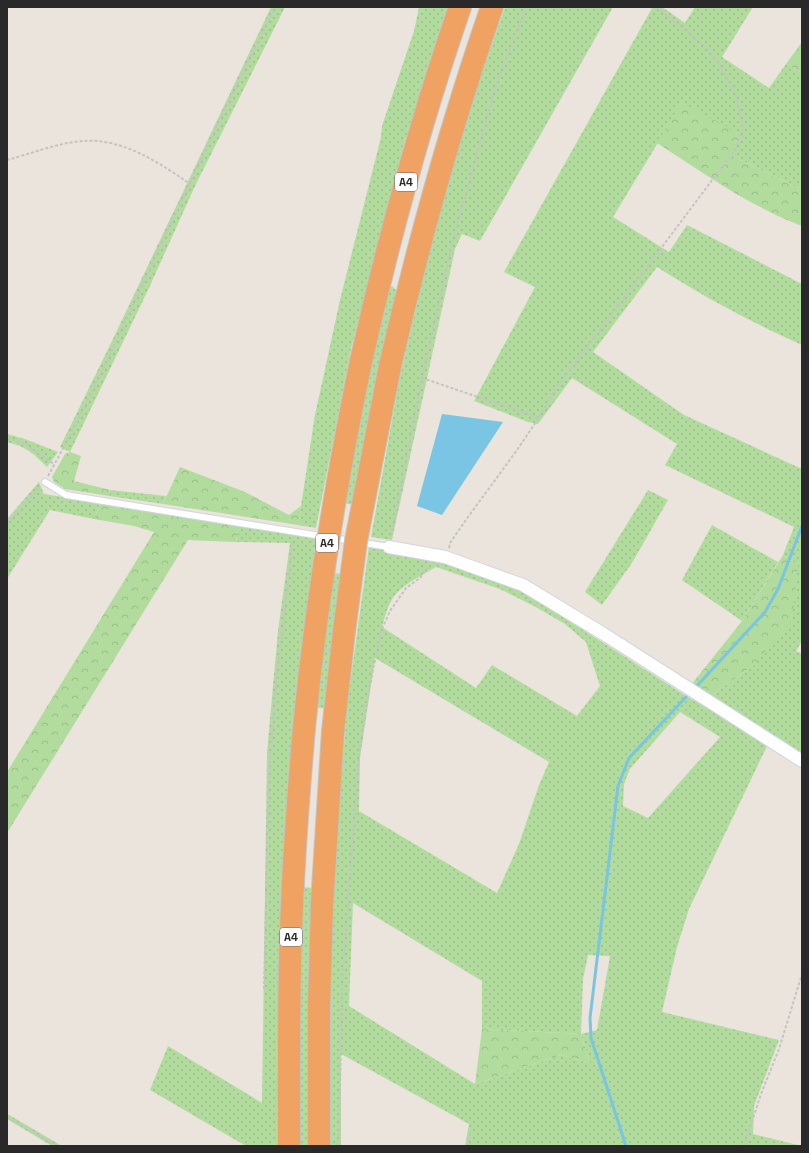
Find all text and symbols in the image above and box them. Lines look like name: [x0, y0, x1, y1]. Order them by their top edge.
road number: A4: [395, 173, 417, 191]
road number: A4: [316, 534, 338, 552]
road number: A4: [280, 928, 302, 946]

